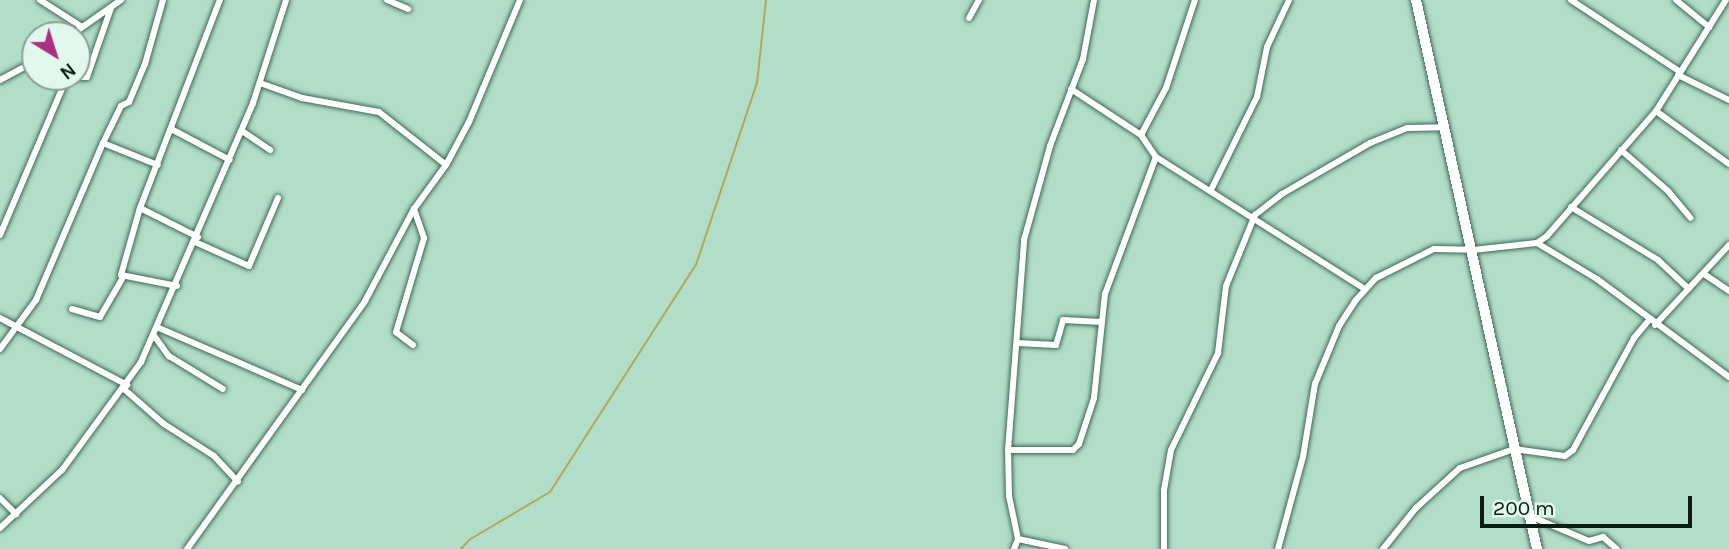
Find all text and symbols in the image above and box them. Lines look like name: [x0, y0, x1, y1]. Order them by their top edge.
north arrow: [21, 21, 91, 91]
text: N: [56, 58, 80, 84]
scale bar: [1484, 482, 1696, 526]
text: 200 m: [1493, 496, 1555, 520]

